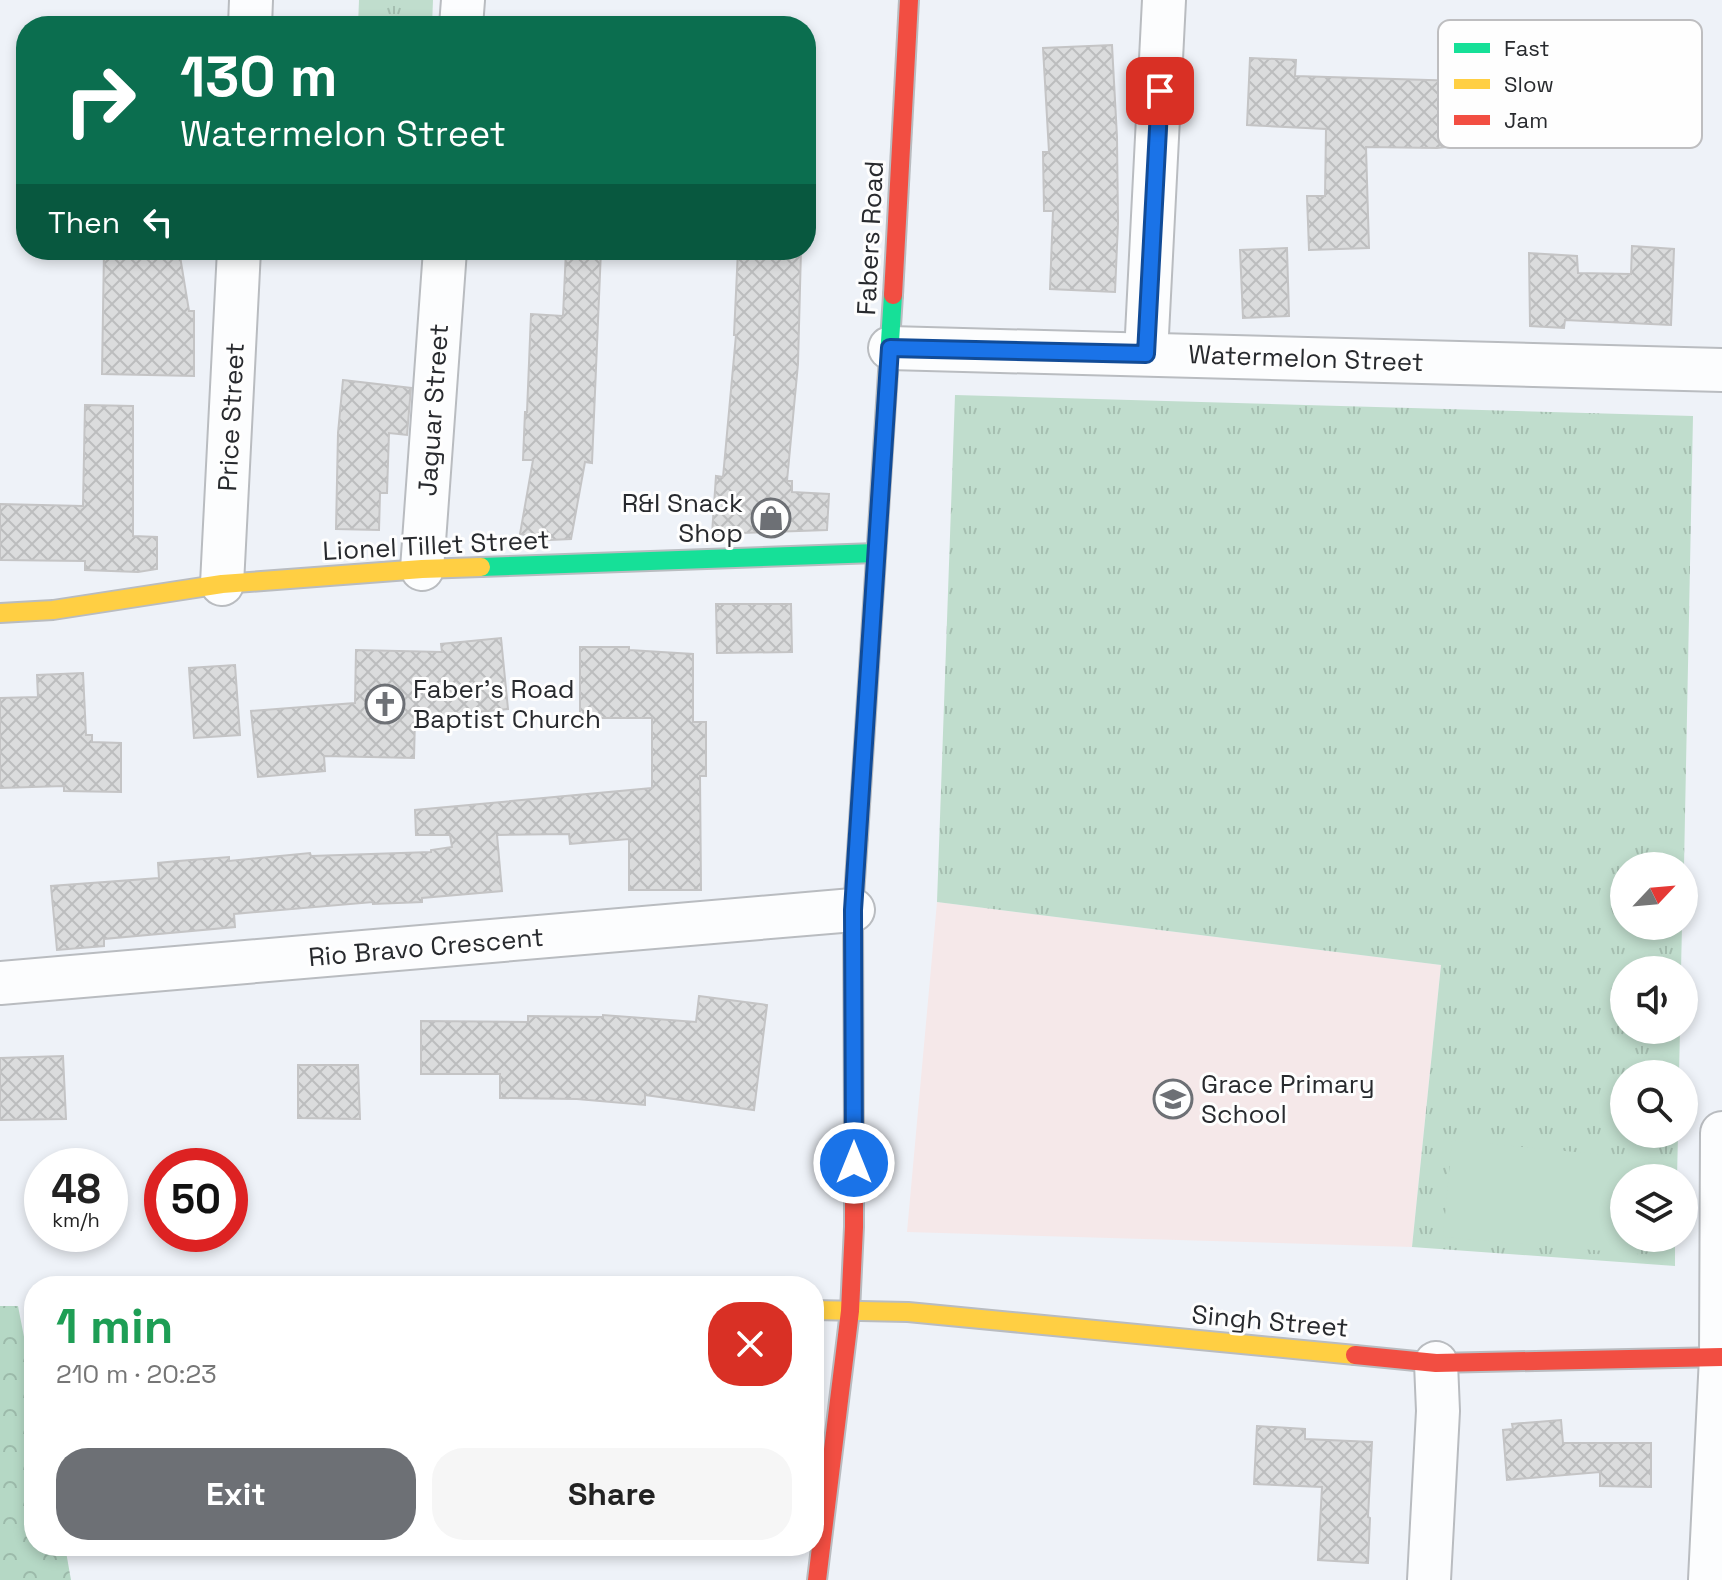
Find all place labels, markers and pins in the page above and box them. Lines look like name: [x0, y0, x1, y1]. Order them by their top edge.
pin: [1126, 57, 1194, 125]
place label: R&I Snack Shop: [622, 486, 743, 550]
shop icon: R&I Snack Shop: [750, 497, 792, 539]
place label: Faber's Road Baptist Church: [413, 672, 601, 736]
church icon: Faber's Road Baptist Church: [364, 683, 406, 725]
place label: Grace Primary School: [1201, 1067, 1375, 1131]
school or university icon: Grace Primary School: [1152, 1078, 1194, 1120]

